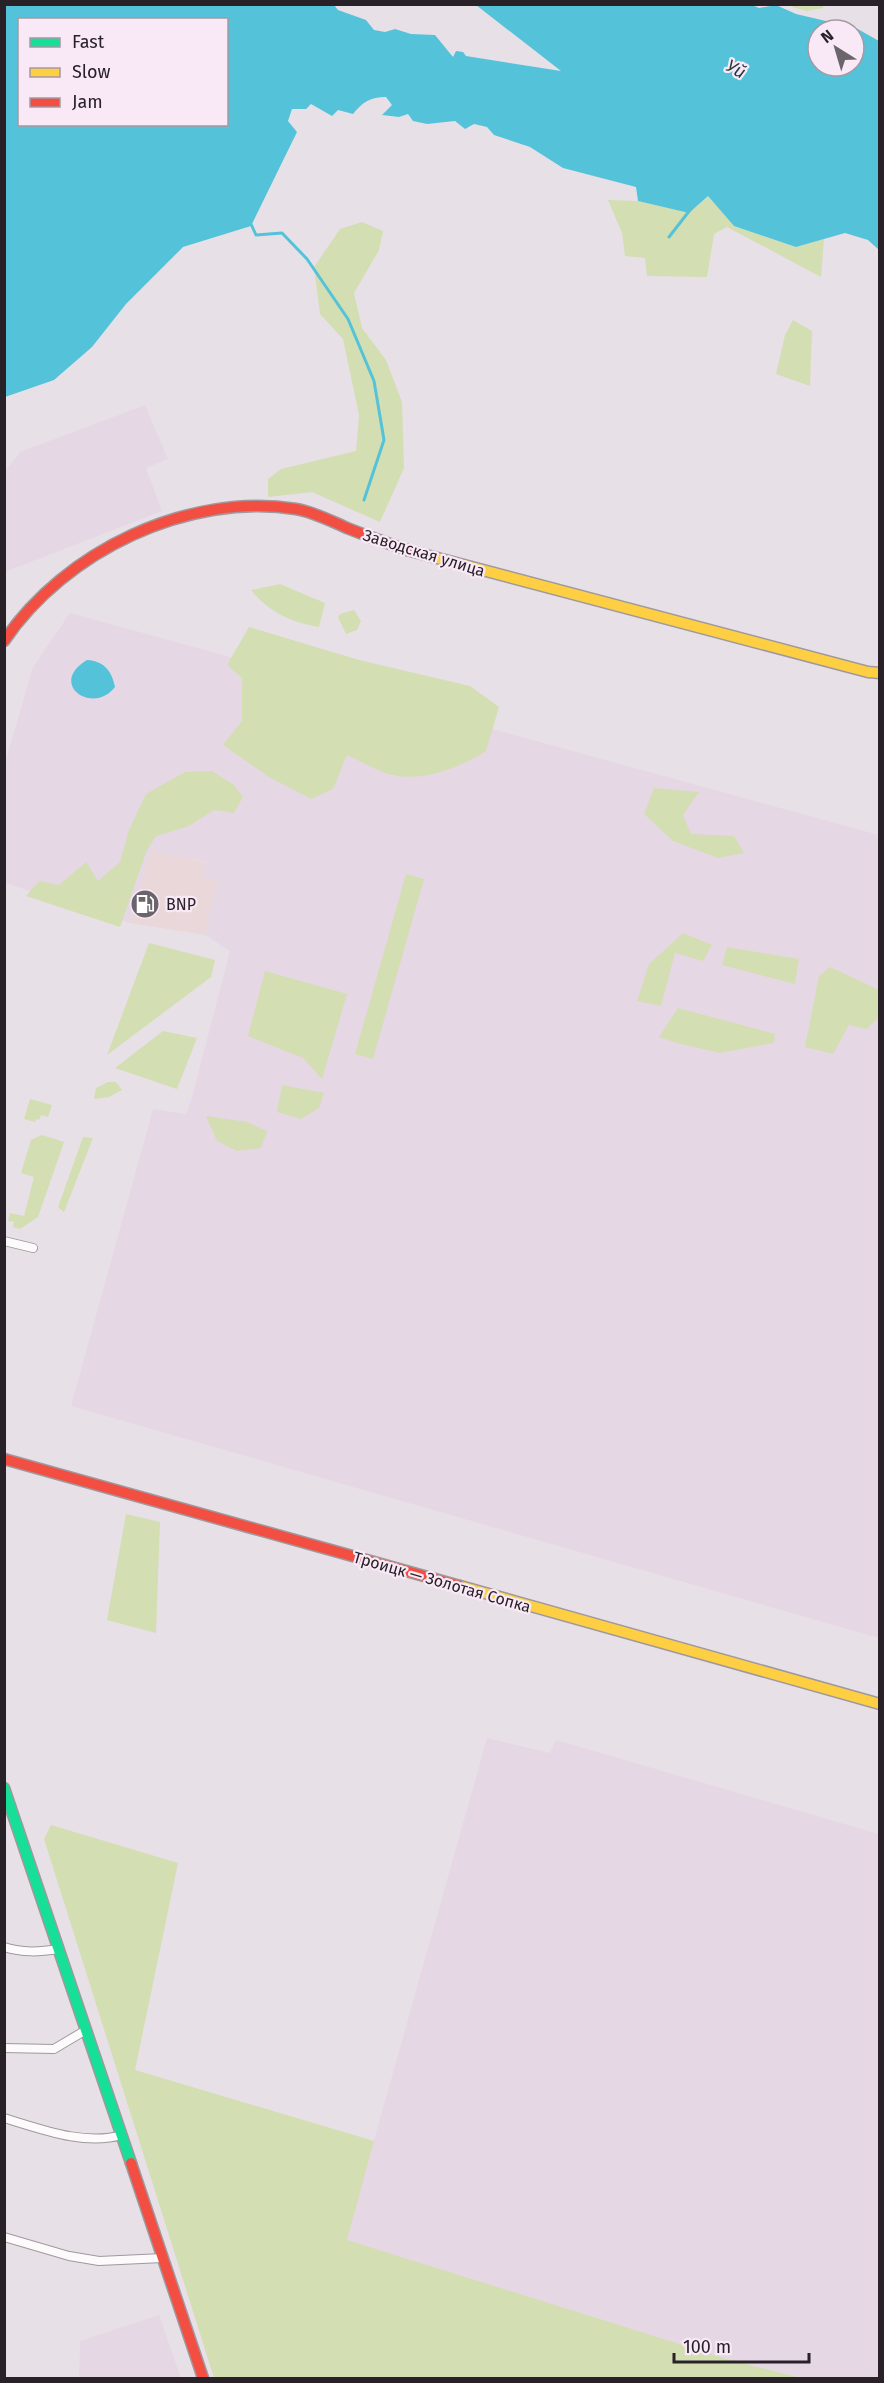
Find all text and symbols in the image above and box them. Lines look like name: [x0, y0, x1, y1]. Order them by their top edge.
legend: [18, 18, 228, 126]
north arrow: [806, 18, 866, 78]
text: N: [817, 26, 837, 47]
text: Fast: [72, 31, 105, 53]
water label: Уй: [722, 55, 750, 83]
text: Slow: [72, 61, 111, 83]
text: Jam: [72, 91, 103, 113]
street label: Заводская улица: [361, 525, 487, 581]
fuel station icon: BNP: [129, 888, 161, 920]
place label: BNP: [166, 895, 196, 914]
street label: Троицк — Золотая Сопка: [351, 1548, 533, 1616]
scale bar: [674, 2326, 809, 2364]
text: 100 m: [683, 2336, 731, 2358]

